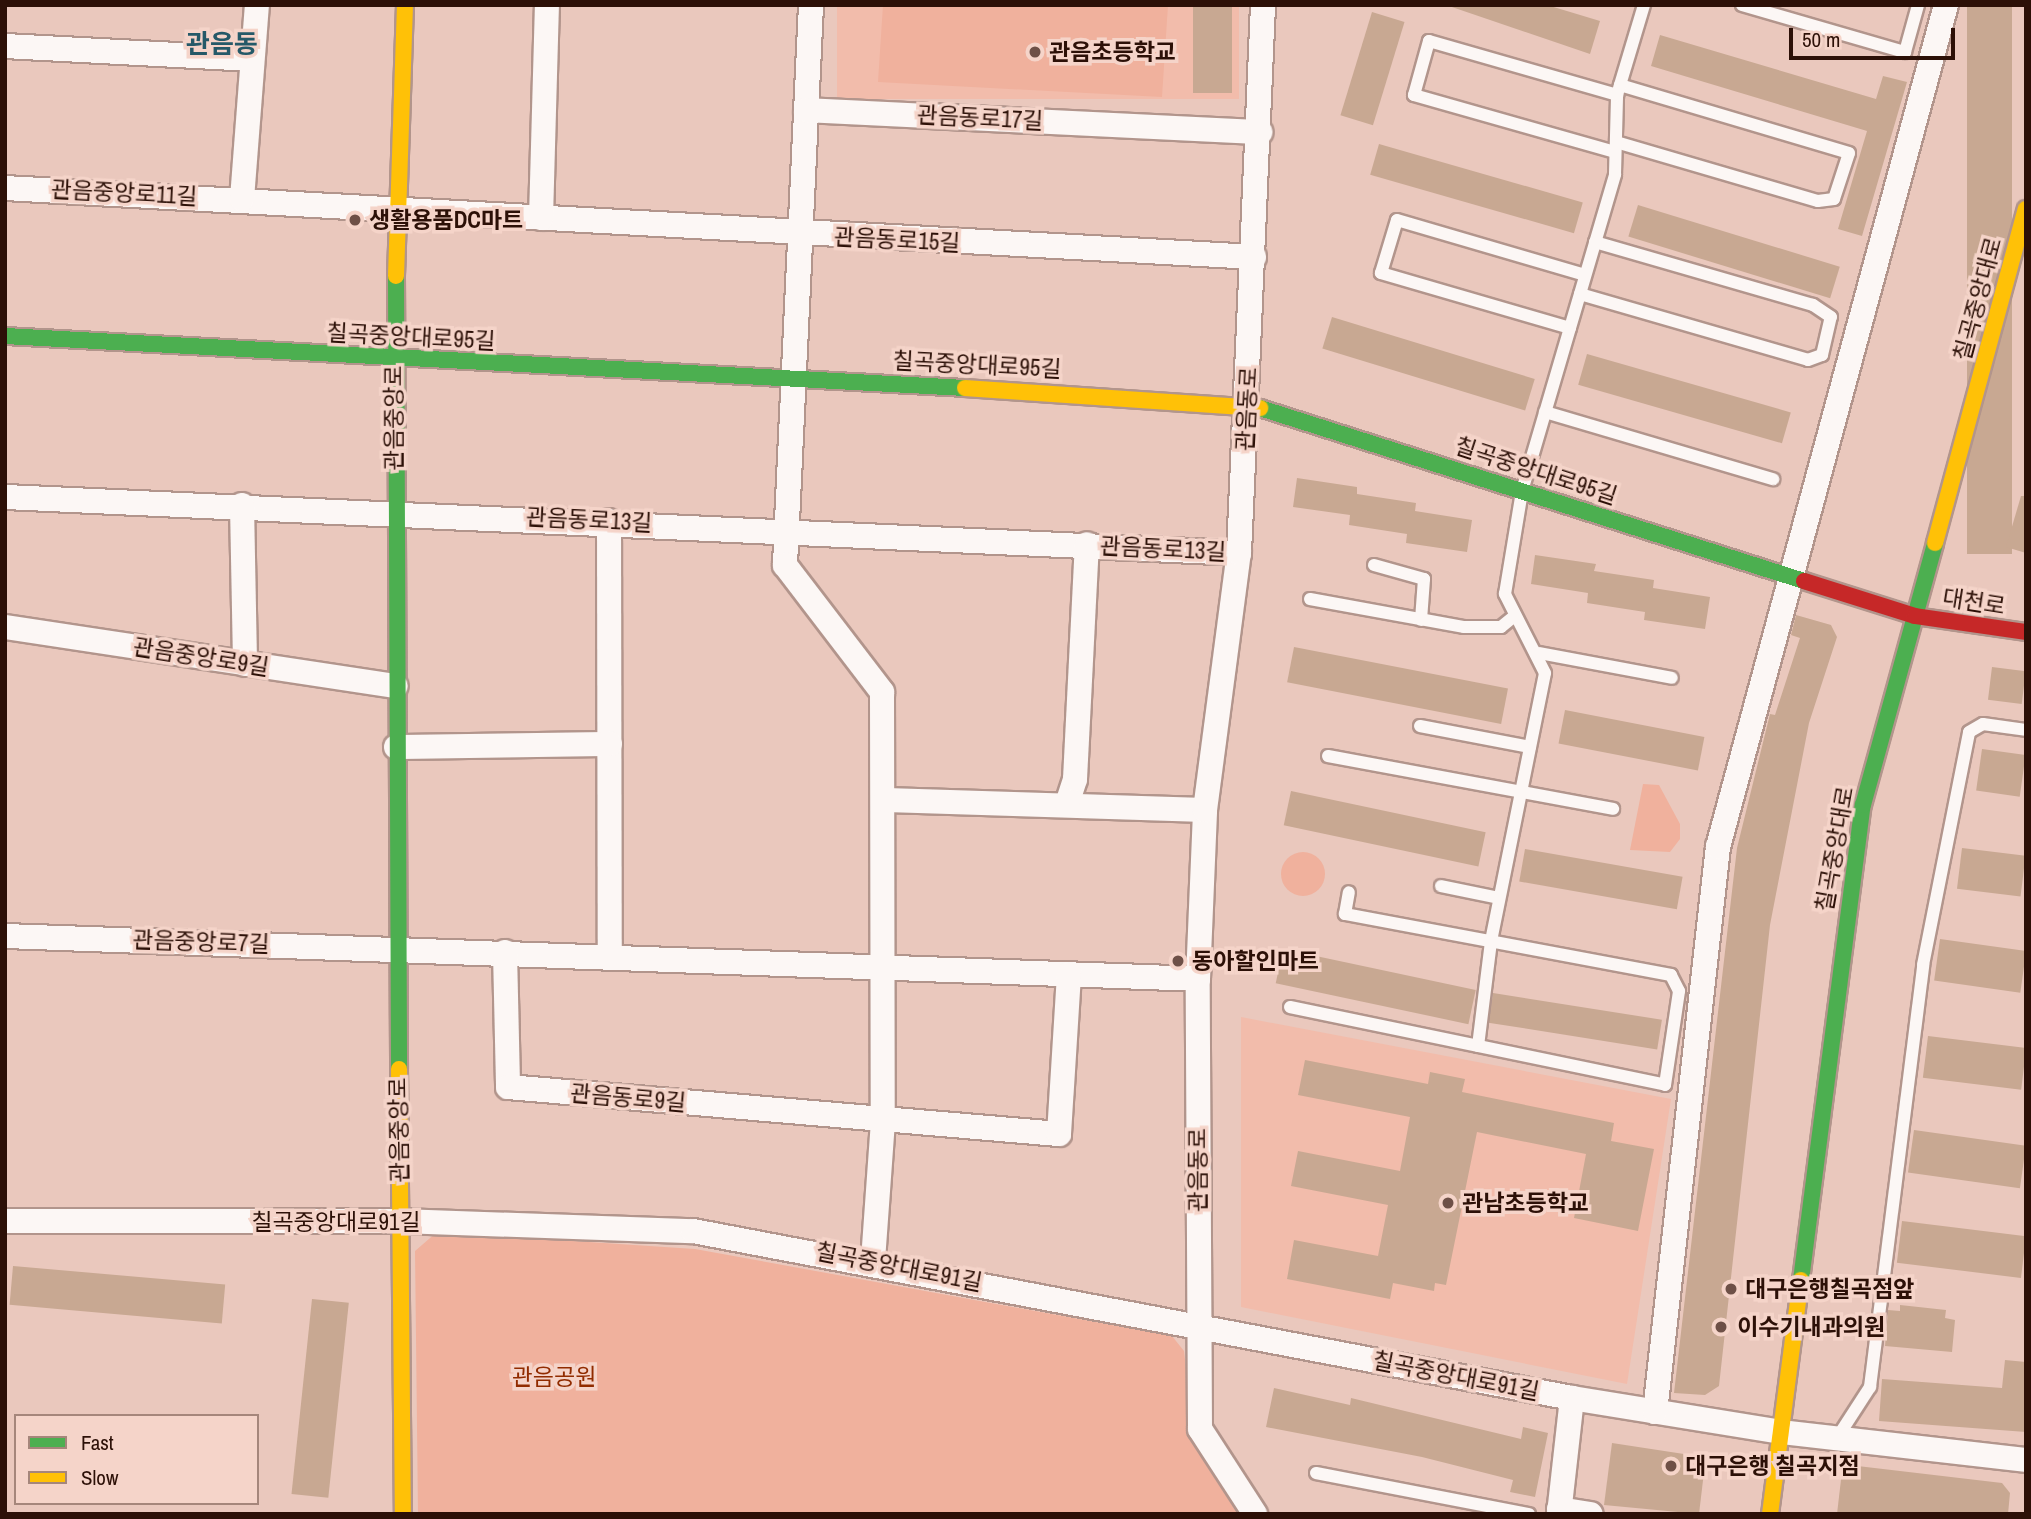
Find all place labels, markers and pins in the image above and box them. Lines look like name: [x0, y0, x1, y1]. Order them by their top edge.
place label: 관음초등학교: [1049, 38, 1176, 66]
marker: 관음초등학교: [1027, 44, 1043, 60]
place label: 생활용품DC마트: [369, 206, 523, 234]
marker: 생활용품DC마트: [347, 212, 363, 228]
place label: 동아할인마트: [1192, 947, 1319, 975]
marker: 동아할인마트: [1170, 953, 1186, 969]
place label: 관남초등학교: [1462, 1189, 1589, 1217]
marker: 관남초등학교: [1440, 1195, 1456, 1211]
place label: 대구은행칠곡점앞: [1745, 1275, 1914, 1303]
marker: 대구은행칠곡점앞: [1723, 1281, 1739, 1297]
place label: 이수기내과의원: [1737, 1313, 1885, 1341]
marker: 이수기내과의원: [1711, 1317, 1731, 1337]
place label: 대구은행 칠곡지점: [1685, 1452, 1860, 1480]
marker: 대구은행 칠곡지점: [1663, 1458, 1679, 1474]

